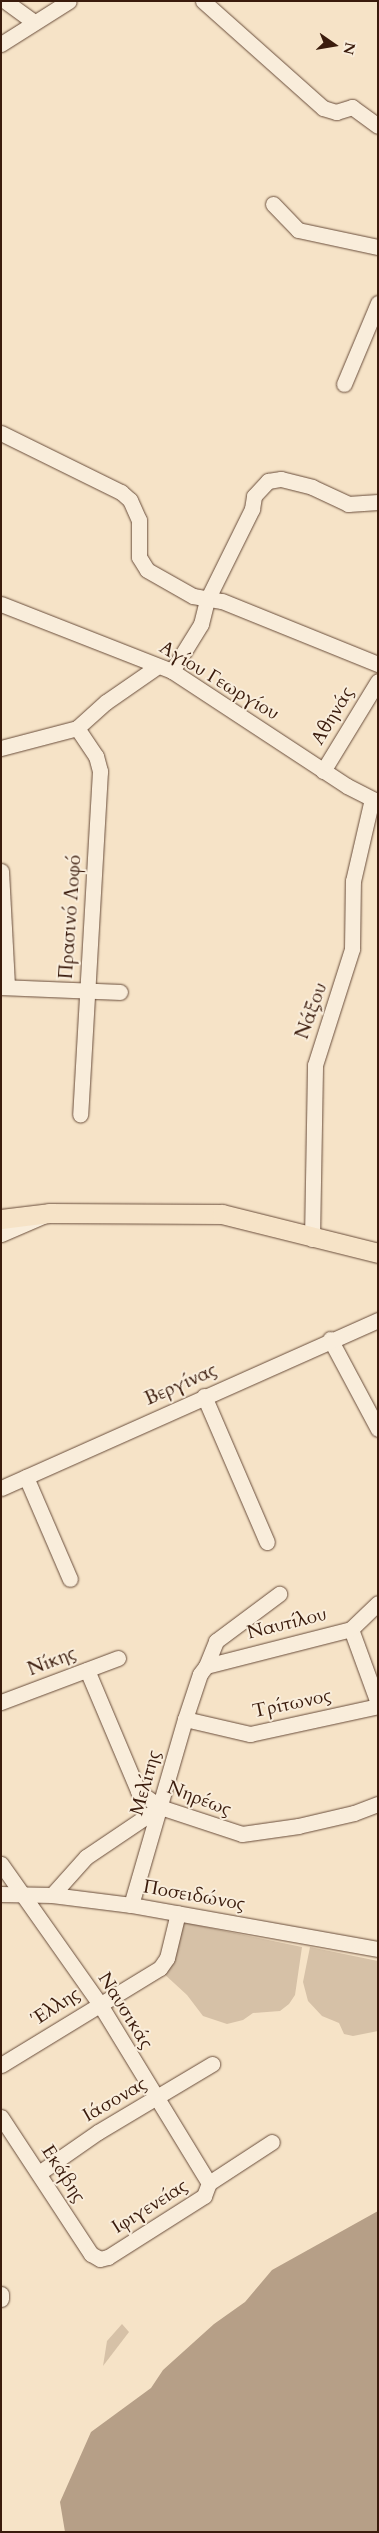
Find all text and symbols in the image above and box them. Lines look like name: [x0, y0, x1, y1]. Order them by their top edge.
north arrow: [309, 20, 359, 70]
text: N: [338, 40, 360, 57]
street label: Αγίου Γεωργίου: [155, 636, 283, 726]
street label: Αθηνάς: [307, 683, 359, 749]
street label: Πρασινό Λοφό: [55, 854, 87, 980]
street label: Νάξου: [291, 980, 333, 1042]
street label: Βεργίνας: [141, 1359, 221, 1411]
street label: Ναυτίλου: [245, 1603, 329, 1645]
street label: Νίκης: [25, 1642, 79, 1682]
street label: Τρίτωνος: [251, 1685, 333, 1723]
street label: Μελίτης: [126, 1748, 166, 1818]
street label: Νηρέως: [164, 1776, 234, 1822]
street label: Ποσειδώνος: [141, 1876, 247, 1916]
street label: Ναυσικάς: [92, 1968, 158, 2054]
street label: Έλλης: [28, 1983, 84, 2031]
street label: Ιάσονας: [79, 2073, 151, 2127]
street label: Εκάβης: [36, 2141, 90, 2207]
street label: Ιφιγενείας: [108, 2175, 192, 2239]

